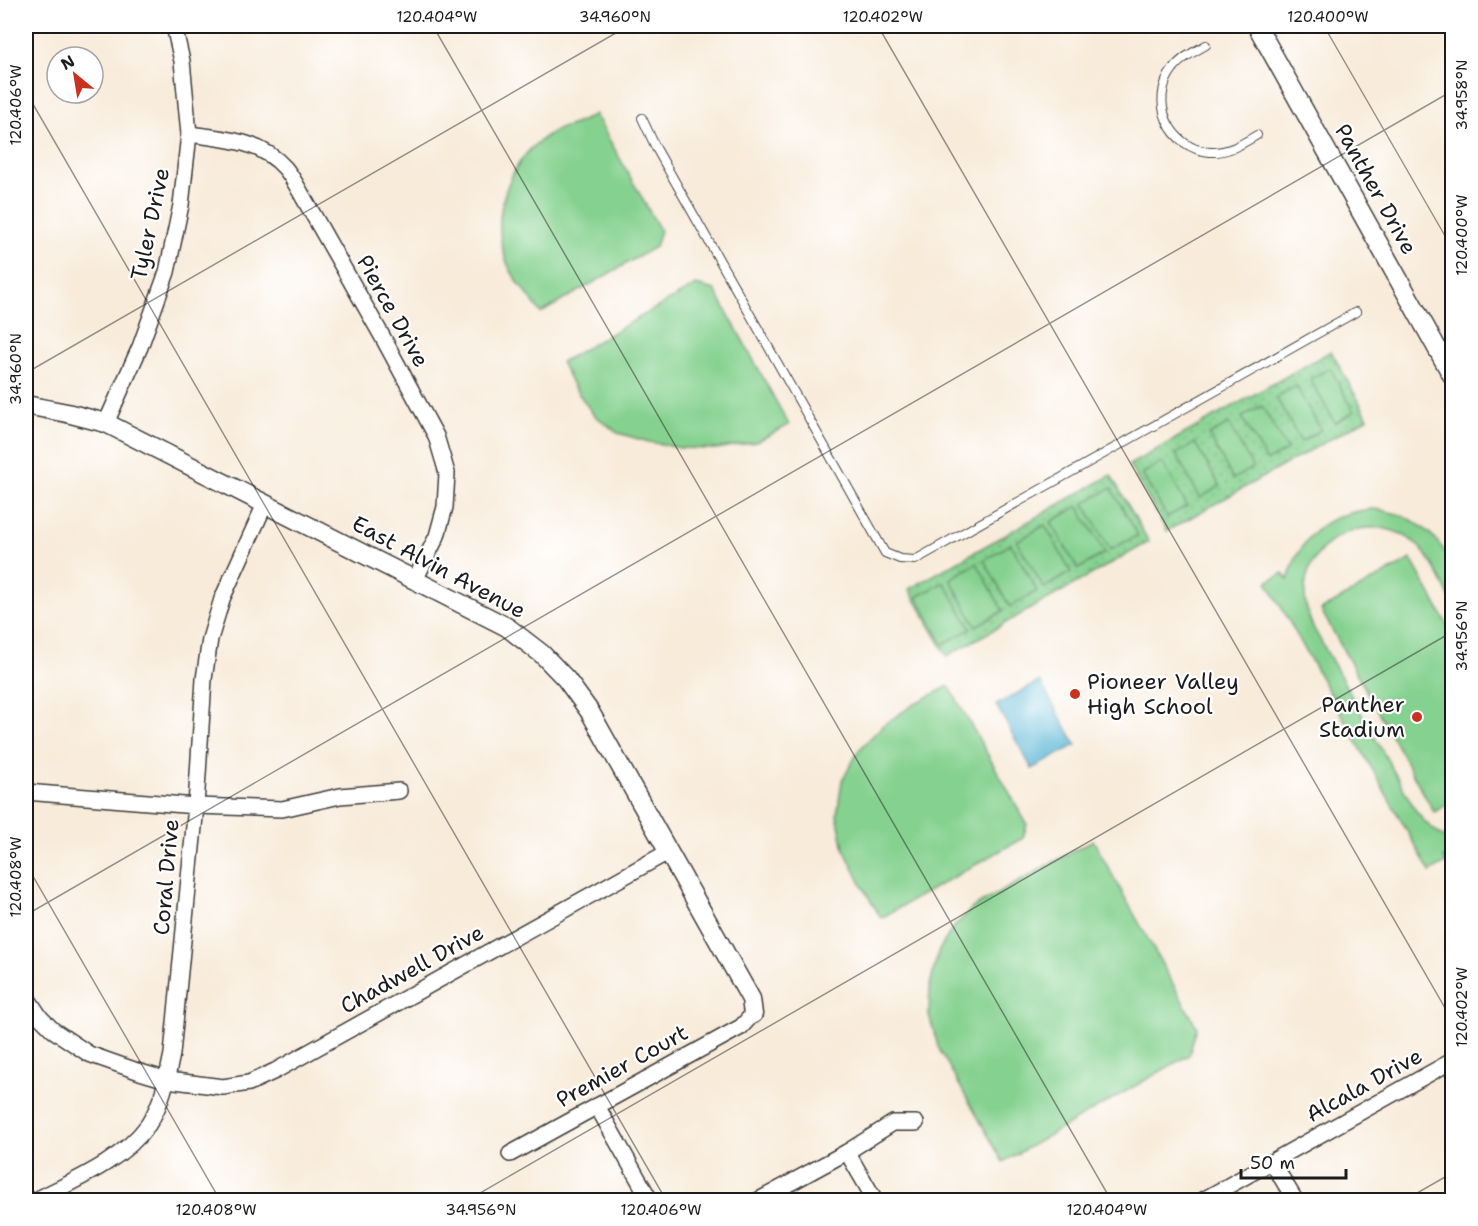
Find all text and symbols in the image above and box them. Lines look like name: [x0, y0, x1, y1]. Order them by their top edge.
text: 120.404°W: [397, 7, 477, 27]
text: 34.960°N: [579, 7, 651, 27]
text: 120.402°W: [843, 7, 923, 27]
text: 120.400°W: [1287, 7, 1369, 27]
north arrow: [45, 45, 105, 105]
text: N: [57, 50, 78, 75]
text: 34.958°N: [1452, 60, 1472, 130]
text: 120.406°W: [6, 64, 26, 146]
street label: Panther Drive: [1328, 118, 1424, 260]
street label: Tyler Drive: [124, 165, 176, 283]
text: 120.400°W: [1452, 194, 1472, 276]
street label: Pierce Drive: [350, 250, 436, 372]
text: 34.960°N: [6, 333, 26, 405]
street label: East Alvin Avenue: [347, 509, 531, 625]
text: 34.956°N: [1452, 601, 1472, 671]
place label: Pioneer Valley High School: [1087, 667, 1239, 721]
marker: Pioneer Valley High School: [1068, 687, 1082, 701]
place label: Panther Stadium: [1319, 690, 1405, 744]
marker: Panther Stadium: [1410, 710, 1424, 724]
street label: Coral Drive: [146, 818, 186, 936]
text: 120.408°W: [6, 836, 26, 918]
street label: Chadwell Drive: [335, 918, 489, 1020]
text: 120.402°W: [1452, 967, 1472, 1047]
street label: Premier Court: [551, 1018, 693, 1114]
street label: Alcala Drive: [1301, 1041, 1427, 1129]
scale bar: [1241, 1142, 1346, 1180]
text: 50 m: [1250, 1151, 1295, 1175]
text: 120.408°W: [175, 1200, 257, 1220]
text: 34.956°N: [446, 1200, 516, 1220]
text: 120.406°W: [620, 1200, 702, 1220]
text: 120.404°W: [1067, 1200, 1147, 1220]

